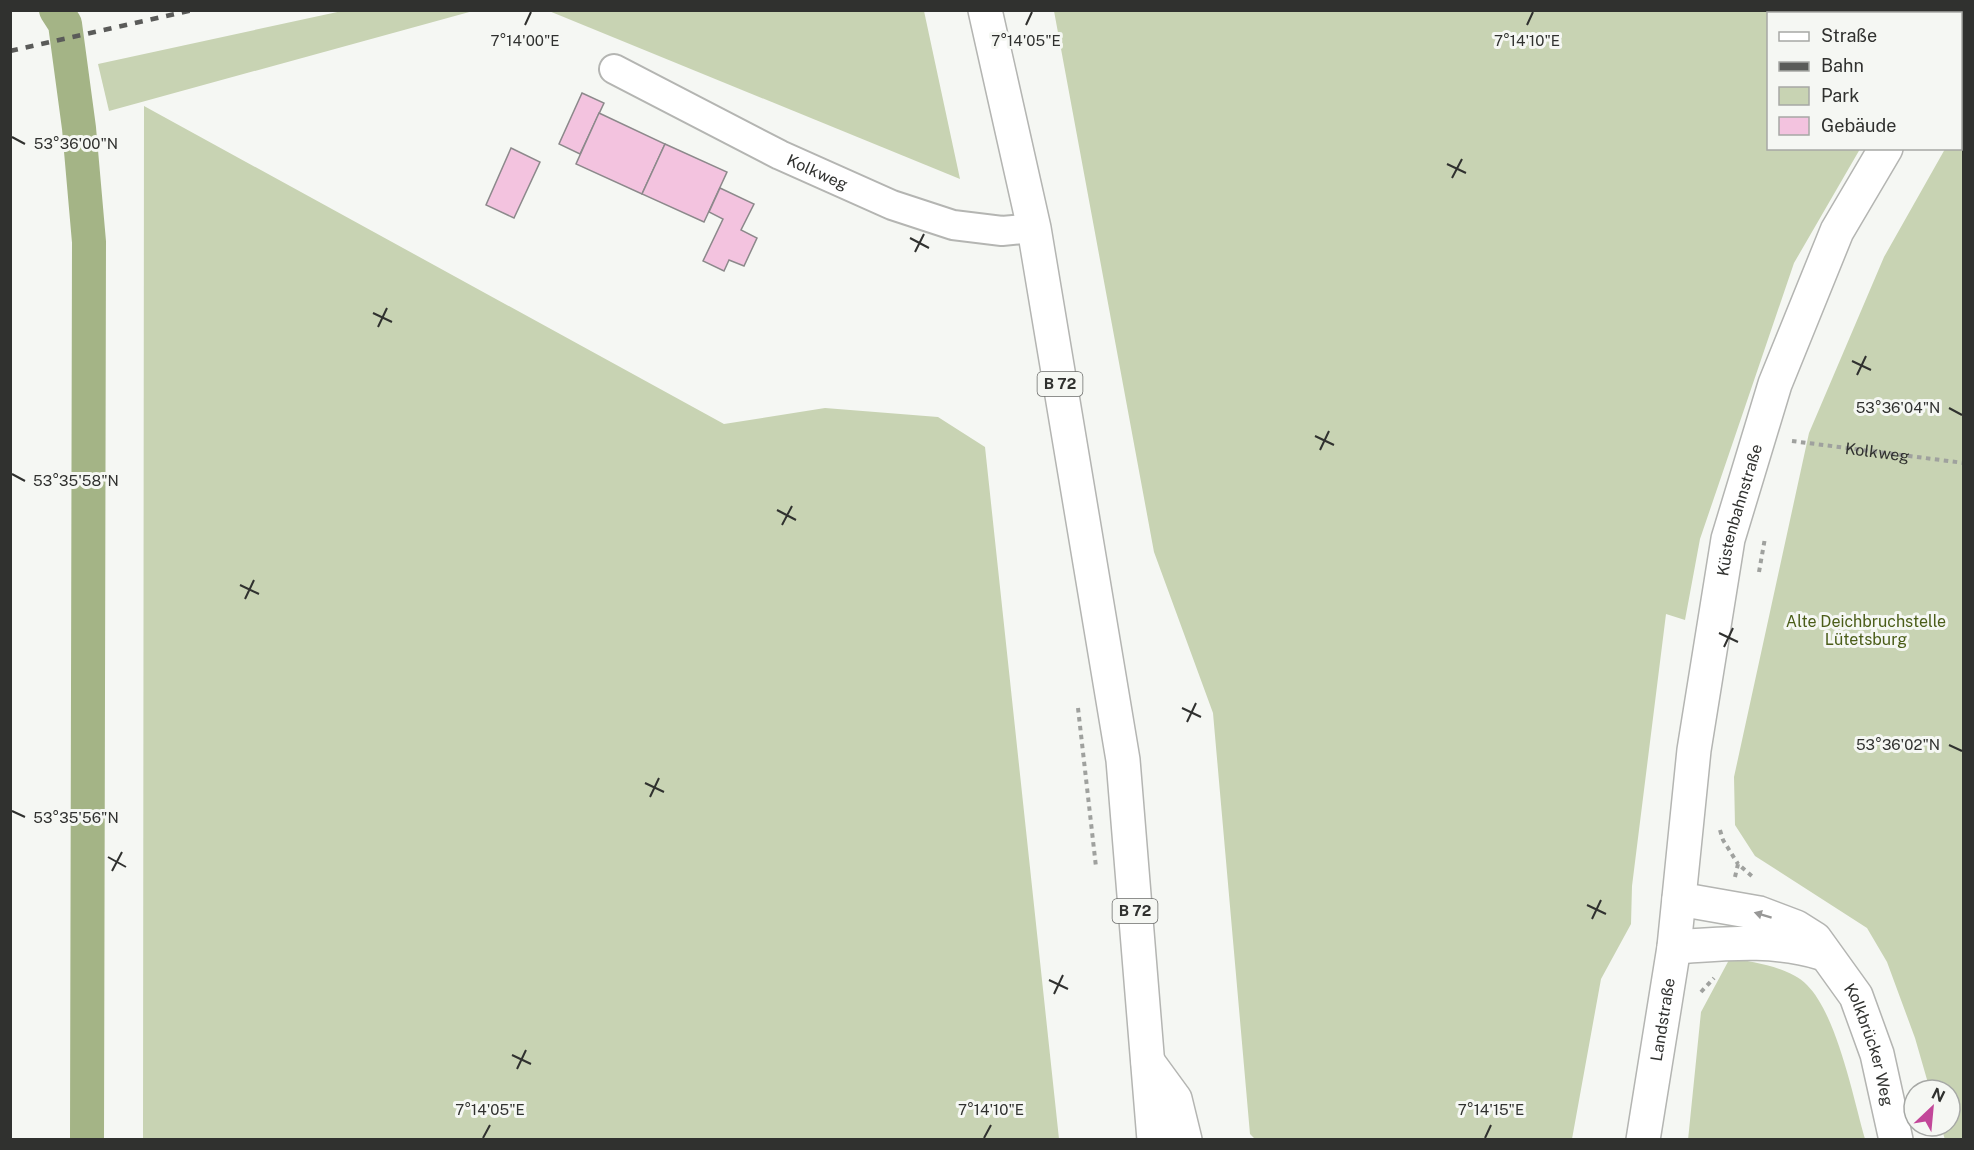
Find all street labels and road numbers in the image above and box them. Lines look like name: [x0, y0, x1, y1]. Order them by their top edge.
street label: Kolkweg: [784, 150, 851, 194]
road number: B 72: [1038, 372, 1082, 396]
street label: Kolkweg: [1844, 439, 1911, 466]
street label: Küstenbahnstraße: [1713, 442, 1766, 577]
road number: B 72: [1112, 899, 1158, 923]
street label: Landstraße: [1647, 977, 1679, 1063]
street label: Kolkbrücker Weg: [1840, 980, 1897, 1108]

